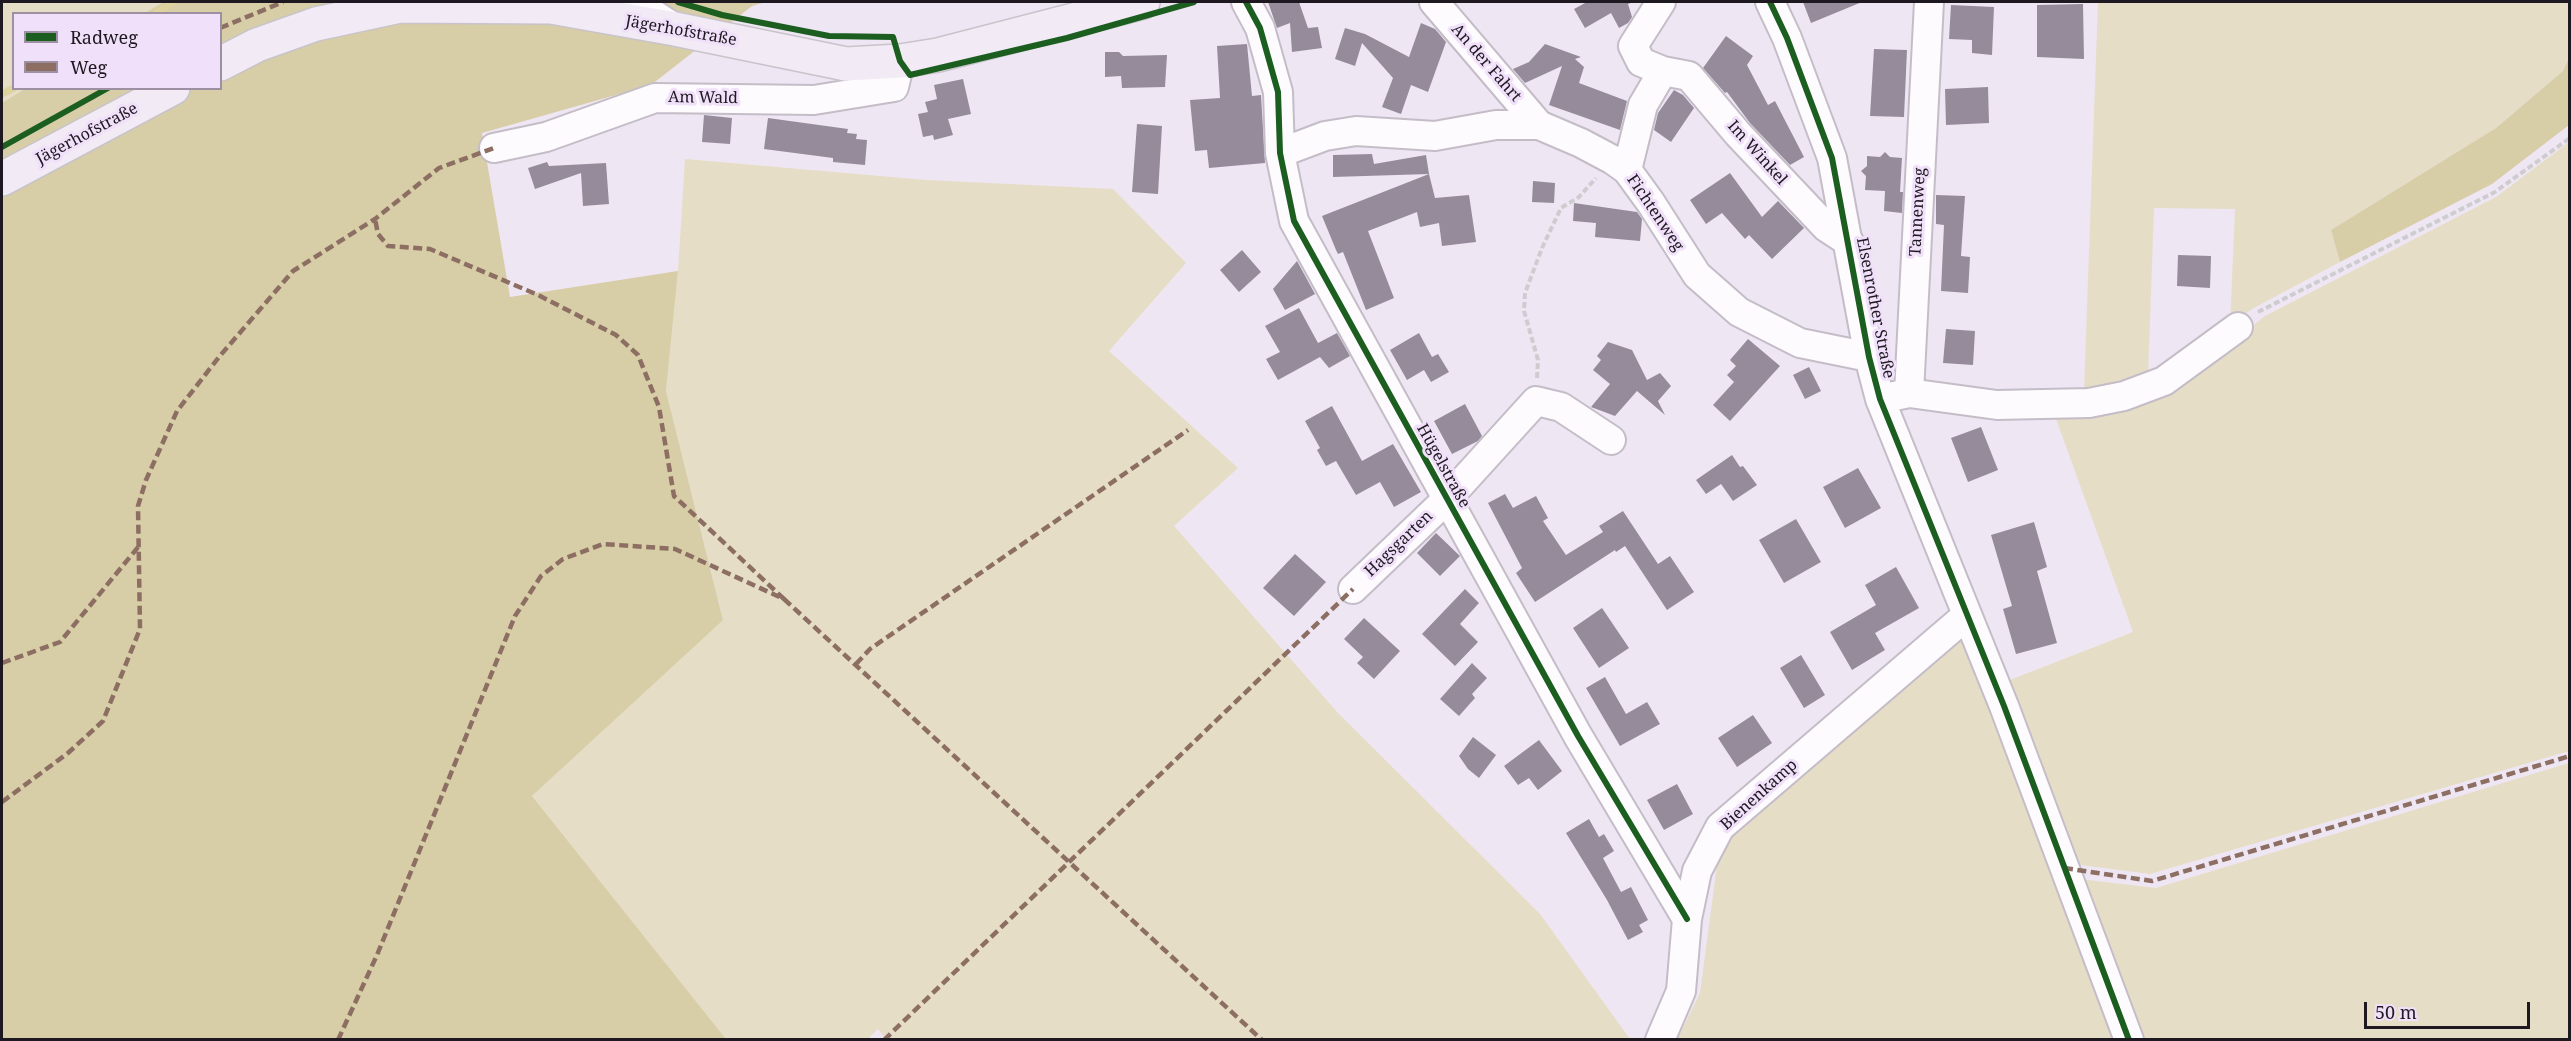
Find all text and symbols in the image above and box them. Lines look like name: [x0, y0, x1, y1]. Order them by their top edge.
legend: [12, 12, 222, 90]
street label: Jägerhofstraße: [624, 12, 738, 50]
street label: An der Fahrt: [1447, 20, 1525, 106]
text: Radweg: [70, 25, 138, 49]
text: Weg: [70, 55, 107, 79]
street label: Am Wald: [668, 88, 738, 108]
street label: Jägerhofstraße: [33, 99, 141, 169]
street label: Im Winkel: [1723, 117, 1791, 189]
street label: Tannenweg: [1906, 167, 1930, 257]
street label: Fichtenweg: [1622, 171, 1688, 255]
street label: Elsenrother Straße: [1852, 236, 1898, 380]
street label: Hügelstraße: [1412, 421, 1474, 511]
street label: Hagsgarten: [1361, 507, 1437, 581]
street label: Bienenkamp: [1717, 756, 1801, 834]
scale bar: [2367, 990, 2534, 1028]
text: 50 m: [2375, 1000, 2417, 1024]

